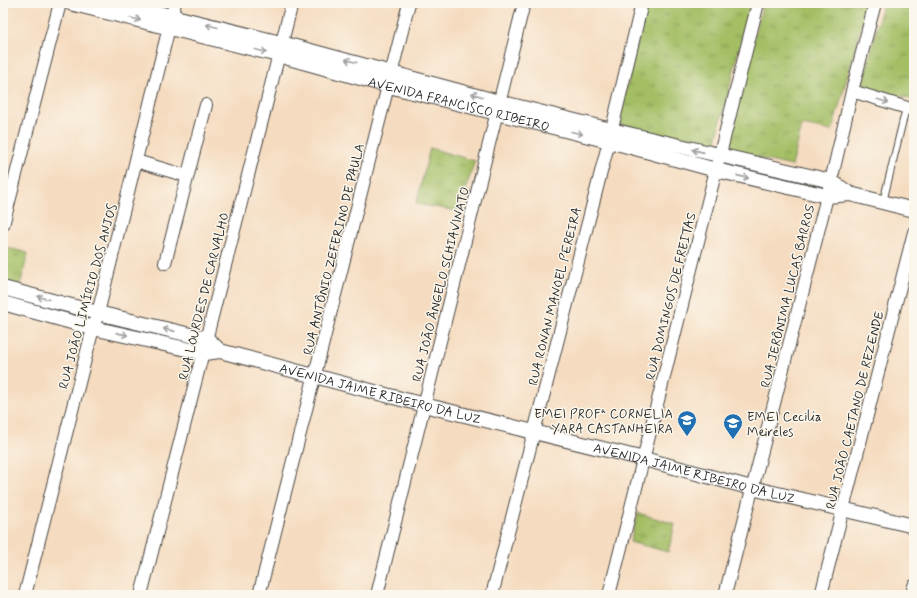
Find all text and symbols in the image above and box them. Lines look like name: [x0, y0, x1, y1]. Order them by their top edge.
one-way arrow: [129, 15, 142, 23]
one-way arrow: [205, 21, 218, 29]
one-way arrow: [255, 47, 268, 55]
one-way arrow: [345, 57, 358, 64]
street label: AVENIDA FRANCISCO RIBEIRO: [366, 74, 551, 136]
one-way arrow: [470, 91, 483, 99]
one-way arrow: [876, 98, 889, 105]
one-way arrow: [570, 130, 583, 138]
street label: RUA ANTÔNIO ZEFERINO DE PAULA: [300, 142, 369, 357]
one-way arrow: [691, 146, 704, 154]
one-way arrow: [736, 173, 749, 181]
street label: RUA JOÃO ÂNGELO SCHIAVINATO: [409, 185, 474, 384]
street label: RUA JOÃO LIMÍRIO DOS ANJOS: [54, 201, 122, 391]
street label: RUA JERÔNIMA LUCAS BARROS: [757, 202, 820, 390]
street label: RUA RONAN MANOEL PEREIRA: [525, 205, 586, 387]
street label: RUA LOURDES DE CARVALHO: [175, 211, 234, 382]
street label: RUA DOMINGOS DE FREITAS: [642, 211, 701, 382]
one-way arrow: [36, 294, 49, 301]
street label: RUA JOÃO CAETANO DE REZENDE: [823, 309, 888, 511]
one-way arrow: [163, 325, 176, 333]
one-way arrow: [115, 331, 128, 339]
street label: AVENIDA JAIME RIBEIRO DA LUZ: [277, 360, 482, 429]
place label: EMEI PROFª CORNELIA YARA CASTANHEIRA: [534, 406, 673, 438]
school or university icon: EMEI PROFª CORNELIA YARA CASTANHEIRA: [676, 409, 698, 437]
place label: EMEI Cecilia Meireles: [747, 409, 822, 441]
school or university icon: EMEI Cecilia Meireles: [722, 412, 744, 440]
street label: AVENIDA JAIME RIBEIRO DA LUZ: [592, 440, 796, 508]

